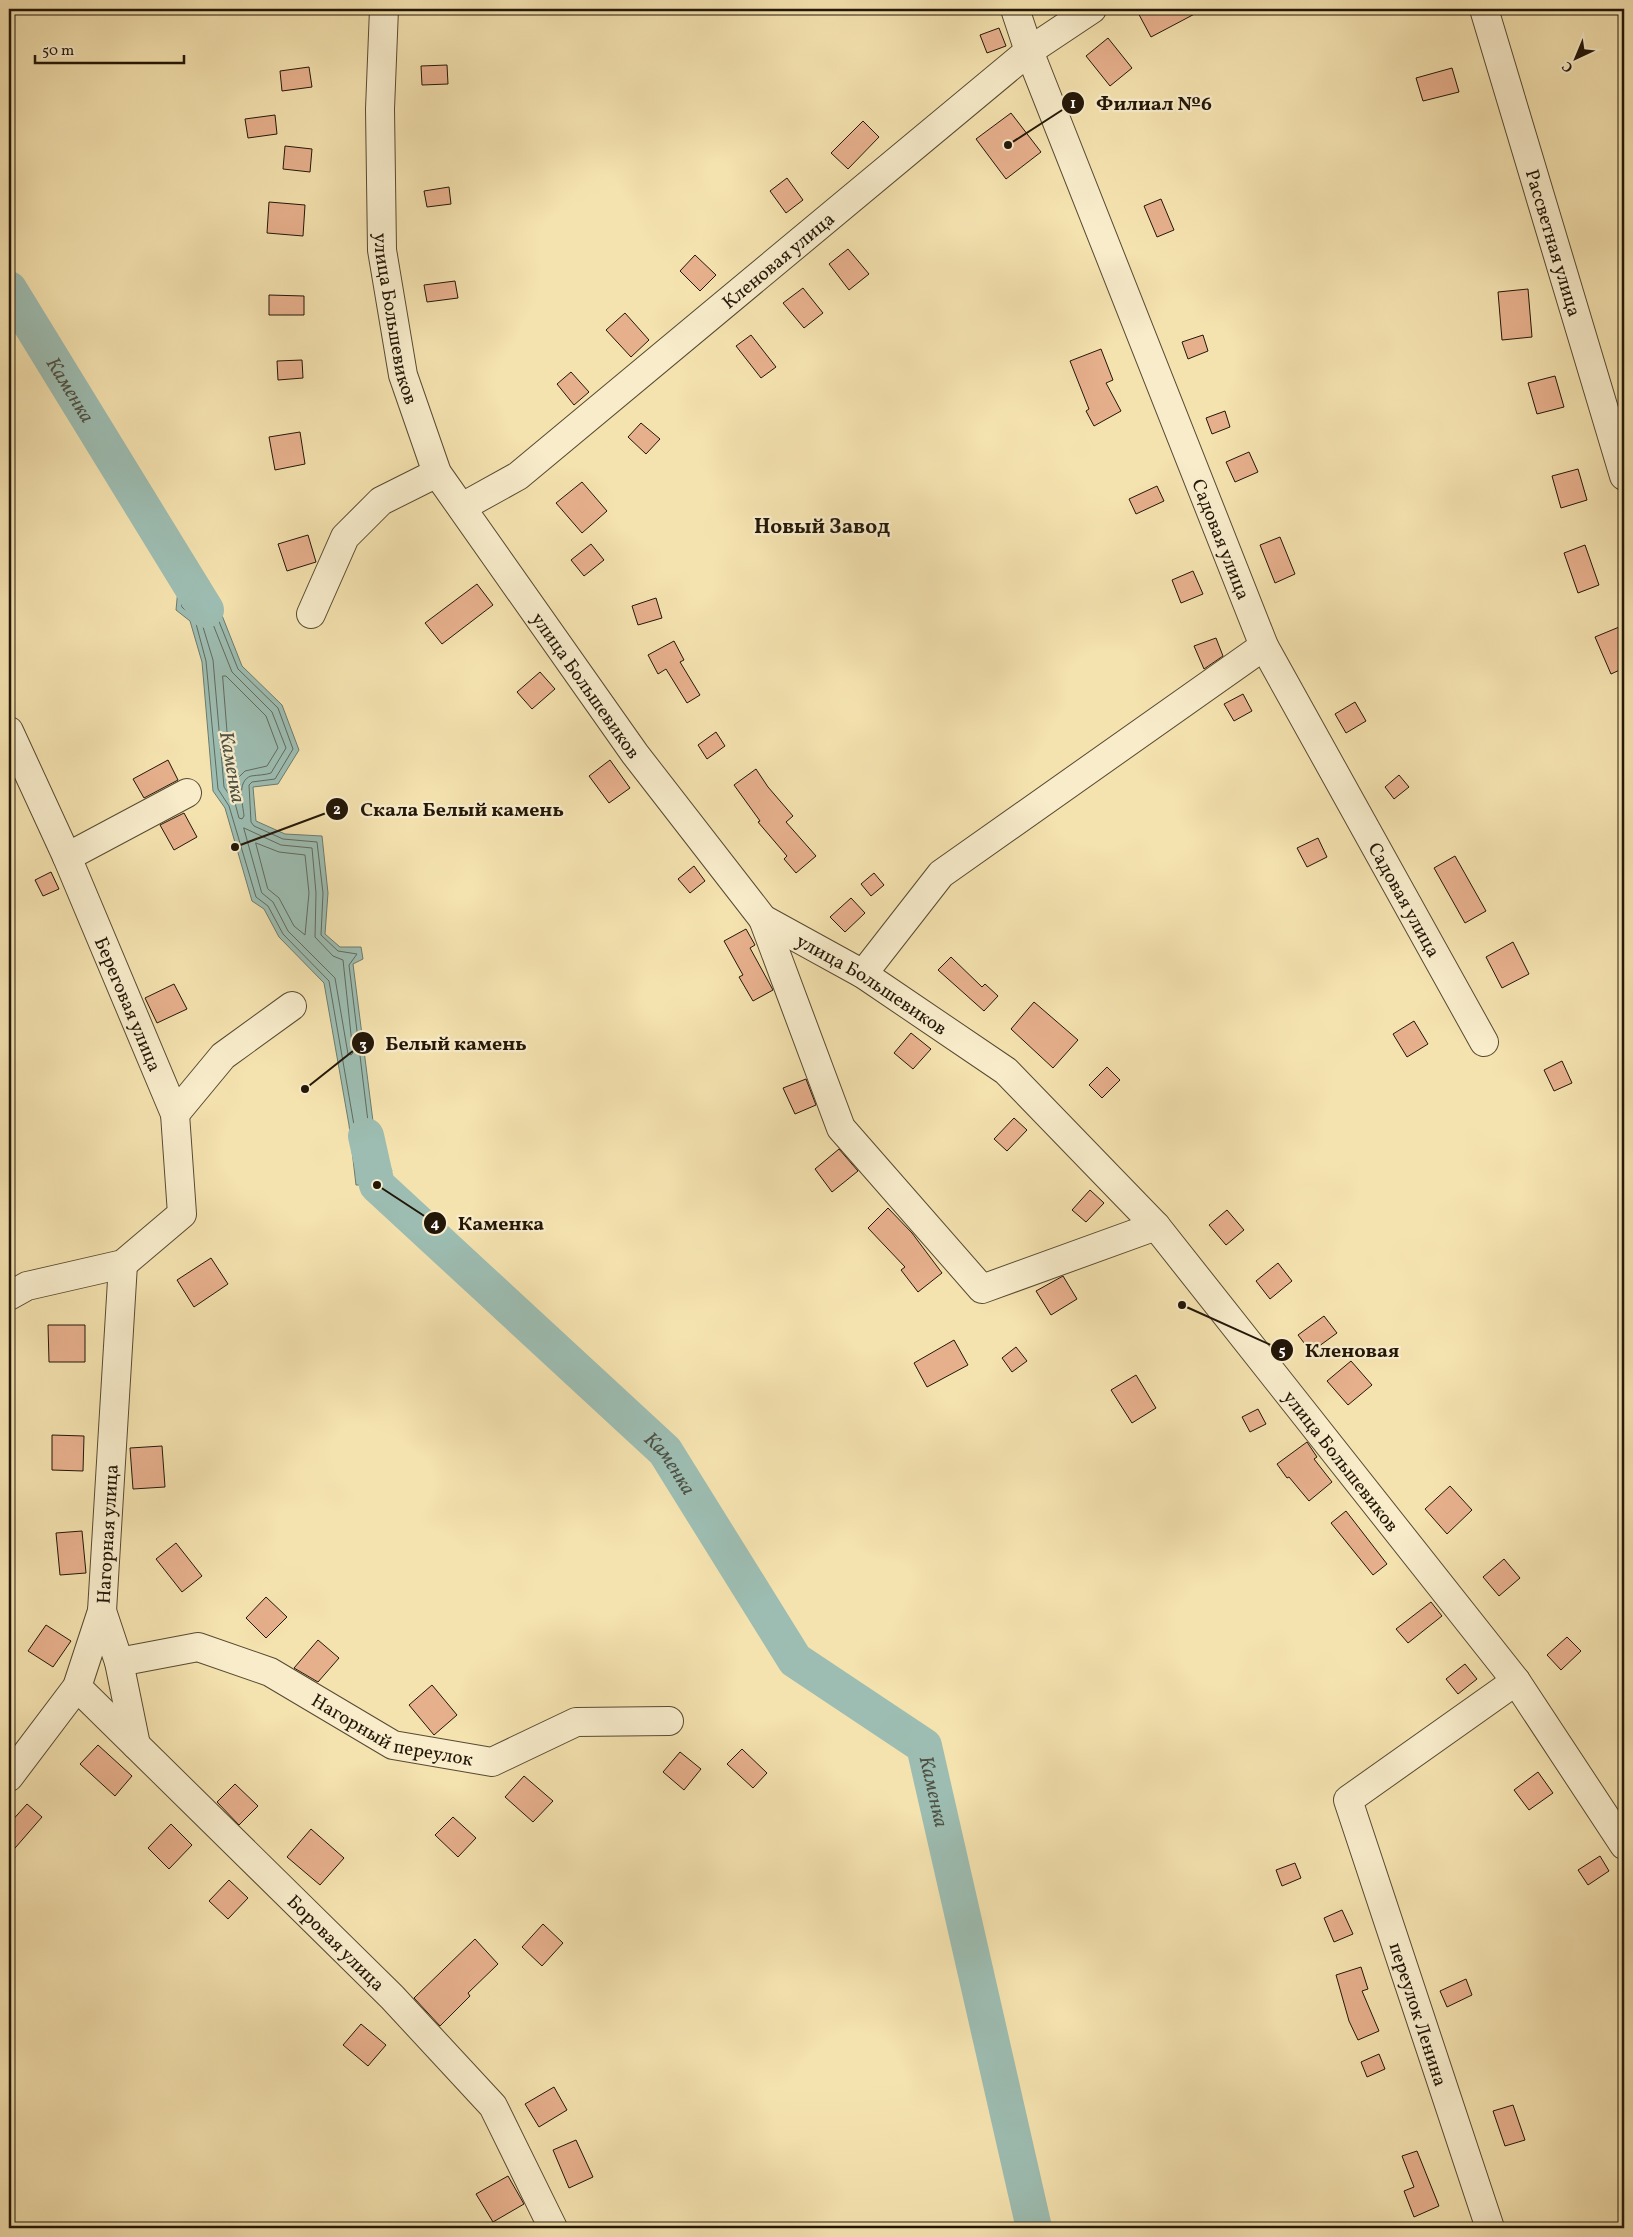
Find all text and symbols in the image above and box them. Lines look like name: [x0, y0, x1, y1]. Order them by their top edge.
scale bar: [35, 32, 184, 64]
north arrow: [1550, 32, 1600, 82]
text: 50 m: [42, 41, 74, 62]
text: С: [1558, 56, 1578, 76]
callout: Филиал №6: [1061, 85, 1221, 120]
text: Филиал №6: [1096, 91, 1212, 119]
text: 1: [1070, 94, 1076, 115]
street label: Рассветная улица: [1518, 166, 1587, 320]
street label: Кленовая улица: [717, 207, 841, 316]
street label: улица Большевиков: [367, 233, 423, 408]
water label: Каменка: [38, 352, 100, 429]
street label: Садовая улица: [1184, 476, 1255, 604]
district label: Новый Завод: [754, 513, 890, 542]
street label: улица Большевиков: [524, 608, 645, 765]
water label: Каменка: [211, 729, 251, 805]
callout: Скала Белый камень: [325, 791, 573, 826]
text: Скала Белый камень: [360, 797, 564, 825]
text: 2: [333, 800, 341, 821]
street label: Садовая улица: [1361, 838, 1446, 963]
street label: улица Большевиков: [791, 929, 952, 1042]
street label: Береговая улица: [87, 933, 167, 1076]
callout: Белый камень: [351, 1026, 537, 1061]
text: Белый камень: [385, 1031, 527, 1059]
text: 3: [359, 1035, 367, 1056]
callout: Каменка: [423, 1206, 555, 1241]
text: Каменка: [458, 1211, 544, 1239]
text: 4: [430, 1214, 440, 1235]
callout: Кленовая: [1270, 1332, 1409, 1367]
text: Кленовая: [1305, 1338, 1399, 1366]
text: 5: [1278, 1341, 1286, 1362]
street label: улица Большевиков: [1276, 1386, 1404, 1538]
water label: Каменка: [637, 1426, 701, 1501]
street label: Нагорная улица: [91, 1463, 126, 1605]
street label: Нагорный переулок: [306, 1688, 475, 1774]
water label: Каменка: [911, 1753, 954, 1830]
street label: Боровая улица: [280, 1890, 390, 1998]
street label: переулок Ленина: [1382, 1939, 1453, 2090]

